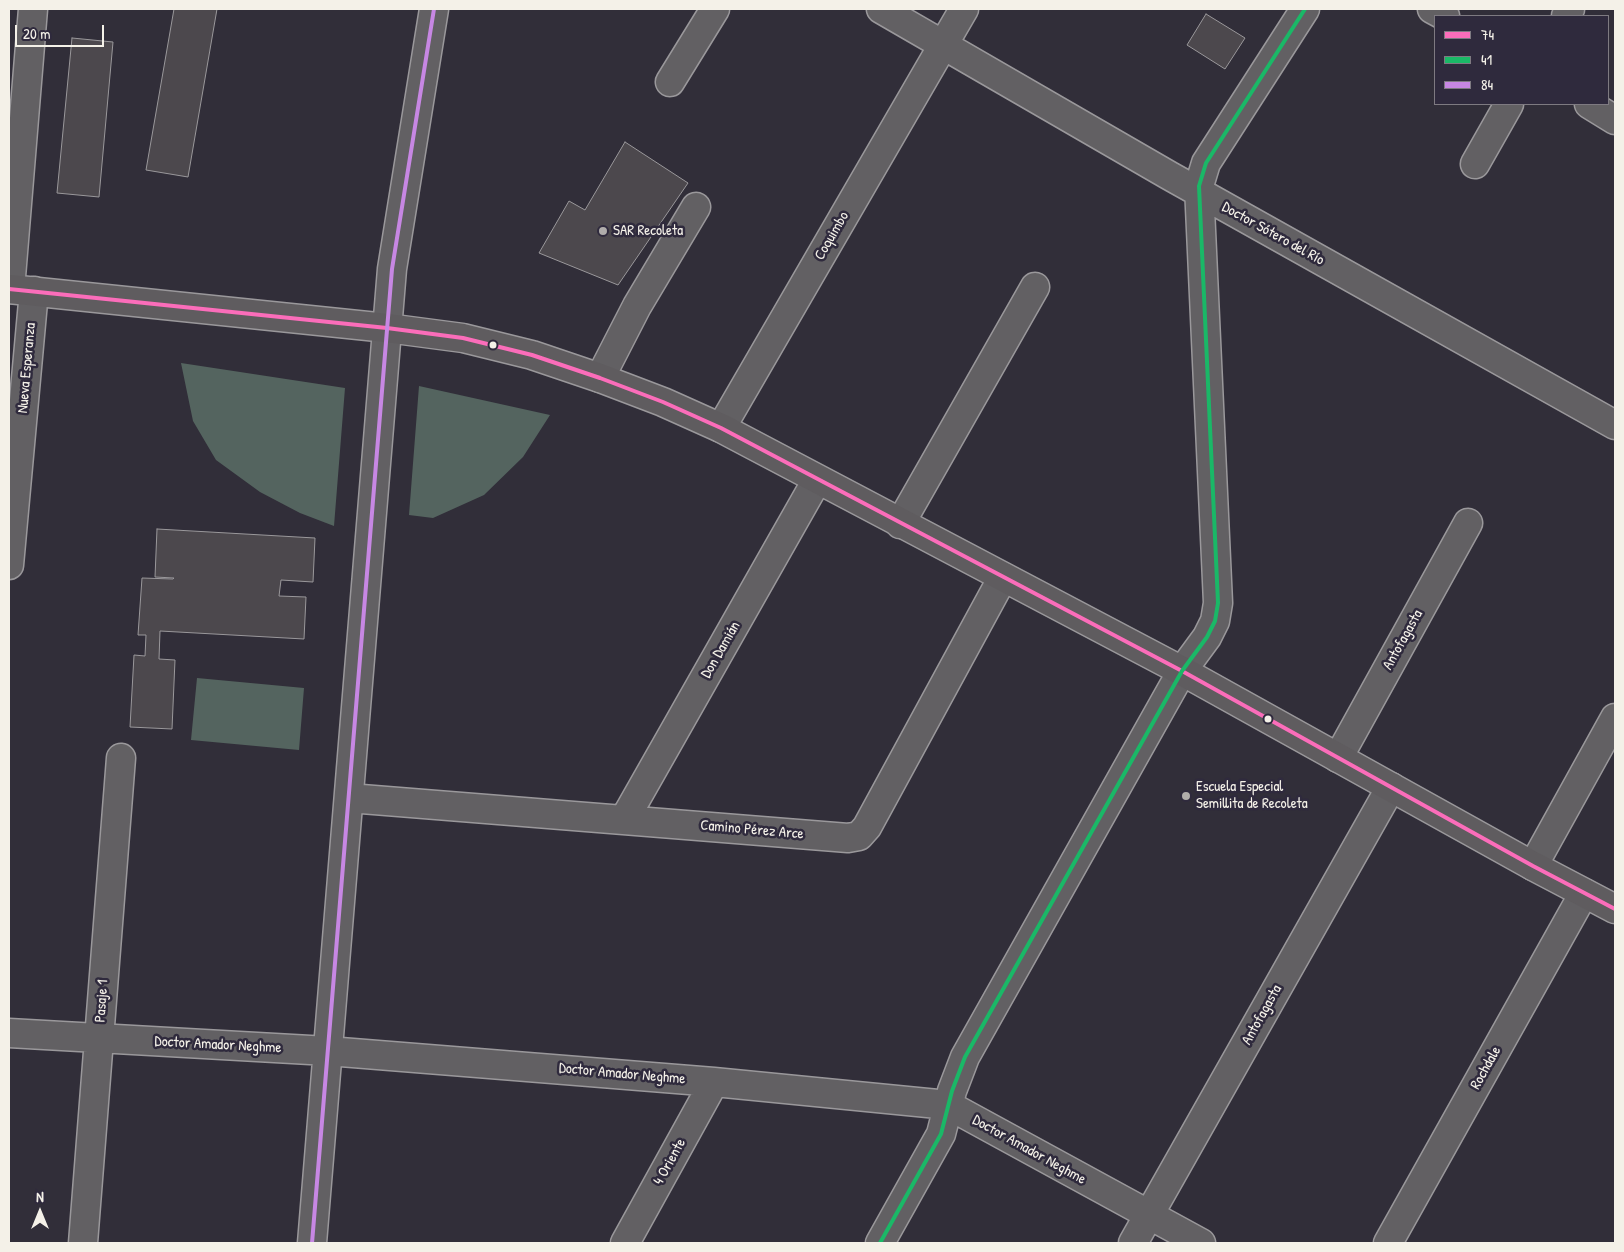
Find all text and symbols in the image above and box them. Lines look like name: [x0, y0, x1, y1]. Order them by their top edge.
scale bar: [18, 15, 106, 47]
legend: [1434, 15, 1609, 105]
text: 20 m: [23, 23, 50, 44]
text: 74: [1481, 24, 1494, 45]
text: 41: [1481, 49, 1492, 70]
text: 84: [1481, 74, 1493, 95]
street label: Doctor Sótero del Río: [1219, 198, 1327, 270]
street label: Coquimbo: [811, 209, 853, 263]
place label: SAR Recoleta: [613, 222, 683, 240]
marker: SAR Recoleta: [597, 225, 609, 237]
street label: Nueva Esperanza: [14, 322, 40, 414]
unlabelled marker: [488, 340, 498, 350]
street label: Antofagasta: [1379, 607, 1427, 673]
street label: Don Damián: [698, 618, 744, 682]
unlabelled marker: [1263, 714, 1273, 724]
place label: Escuela Especial Semillita de Recoleta: [1196, 778, 1308, 813]
marker: Escuela Especial Semillita de Recoleta: [1180, 790, 1192, 802]
street label: Camino Pérez Arce: [700, 817, 804, 843]
street label: Pasaje 1: [92, 979, 112, 1023]
street label: Antofagasta: [1238, 982, 1286, 1048]
street label: Doctor Amador Neghme: [154, 1033, 282, 1057]
street label: Rochdale: [1467, 1043, 1505, 1093]
street label: Doctor Amador Neghme: [558, 1059, 686, 1089]
street label: Doctor Amador Neghme: [969, 1111, 1089, 1189]
street label: 4 Oriente: [650, 1136, 690, 1188]
north arrow: [15, 1187, 65, 1237]
text: N: [36, 1187, 44, 1206]

